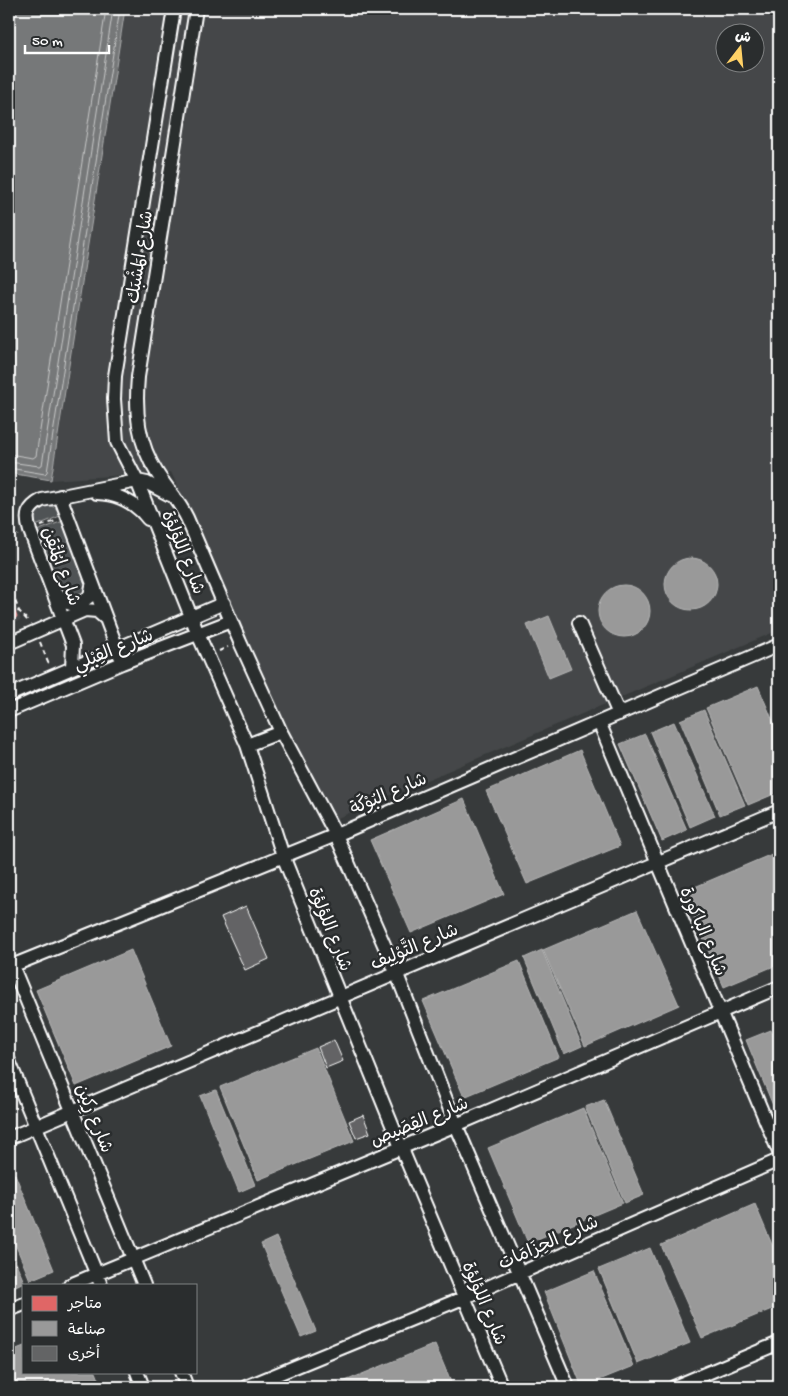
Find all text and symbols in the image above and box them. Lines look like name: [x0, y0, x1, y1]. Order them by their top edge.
scale bar: [25, 22, 109, 54]
north arrow: [716, 22, 766, 72]
text: ش: [733, 28, 753, 48]
text: 50 m: [32, 33, 63, 51]
street label: شارع المَشْبَك: [121, 209, 159, 305]
street label: شارع اللؤلؤة: [155, 508, 208, 598]
street label: شارع المُتْقِن: [36, 524, 85, 609]
street label: شارع القِبْلي: [71, 626, 158, 680]
street label: شارع البُوْكَة: [346, 767, 431, 821]
street label: شارع الباكورة: [674, 884, 730, 980]
street label: شارع اللؤلؤة: [302, 885, 355, 975]
street label: شارع التَّوْلِيف: [366, 916, 462, 976]
street label: شارع رِكِين: [69, 1081, 116, 1157]
street label: شارع القِصَيص: [368, 1094, 472, 1153]
street label: شارع الحِزَامَات: [495, 1212, 602, 1276]
street label: شارع اللؤلؤة: [456, 1259, 510, 1349]
legend: [22, 1284, 198, 1374]
text: متاجر: [66, 1296, 102, 1314]
text: صناعة: [68, 1322, 106, 1340]
text: أخرى: [68, 1344, 100, 1364]

